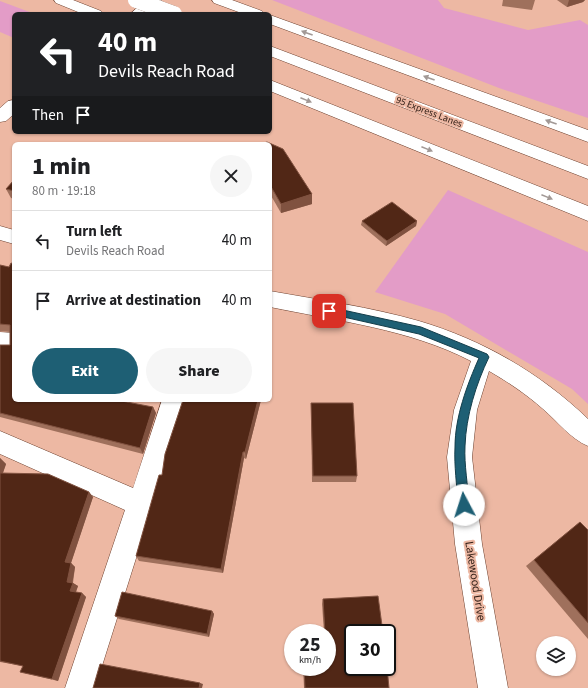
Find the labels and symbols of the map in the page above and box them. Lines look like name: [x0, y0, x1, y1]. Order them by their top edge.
one-way arrow: [301, 29, 313, 35]
one-way arrow: [423, 74, 435, 80]
street label: 95 Express Lanes: [394, 93, 464, 131]
one-way arrow: [301, 98, 313, 104]
one-way arrow: [545, 119, 557, 125]
one-way arrow: [421, 146, 433, 152]
one-way arrow: [542, 195, 554, 201]
pin: [312, 294, 346, 328]
position arrow: [443, 484, 485, 526]
street label: Lakewood Drive: [460, 540, 490, 622]
speed limit sign: 30: [344, 624, 396, 676]

